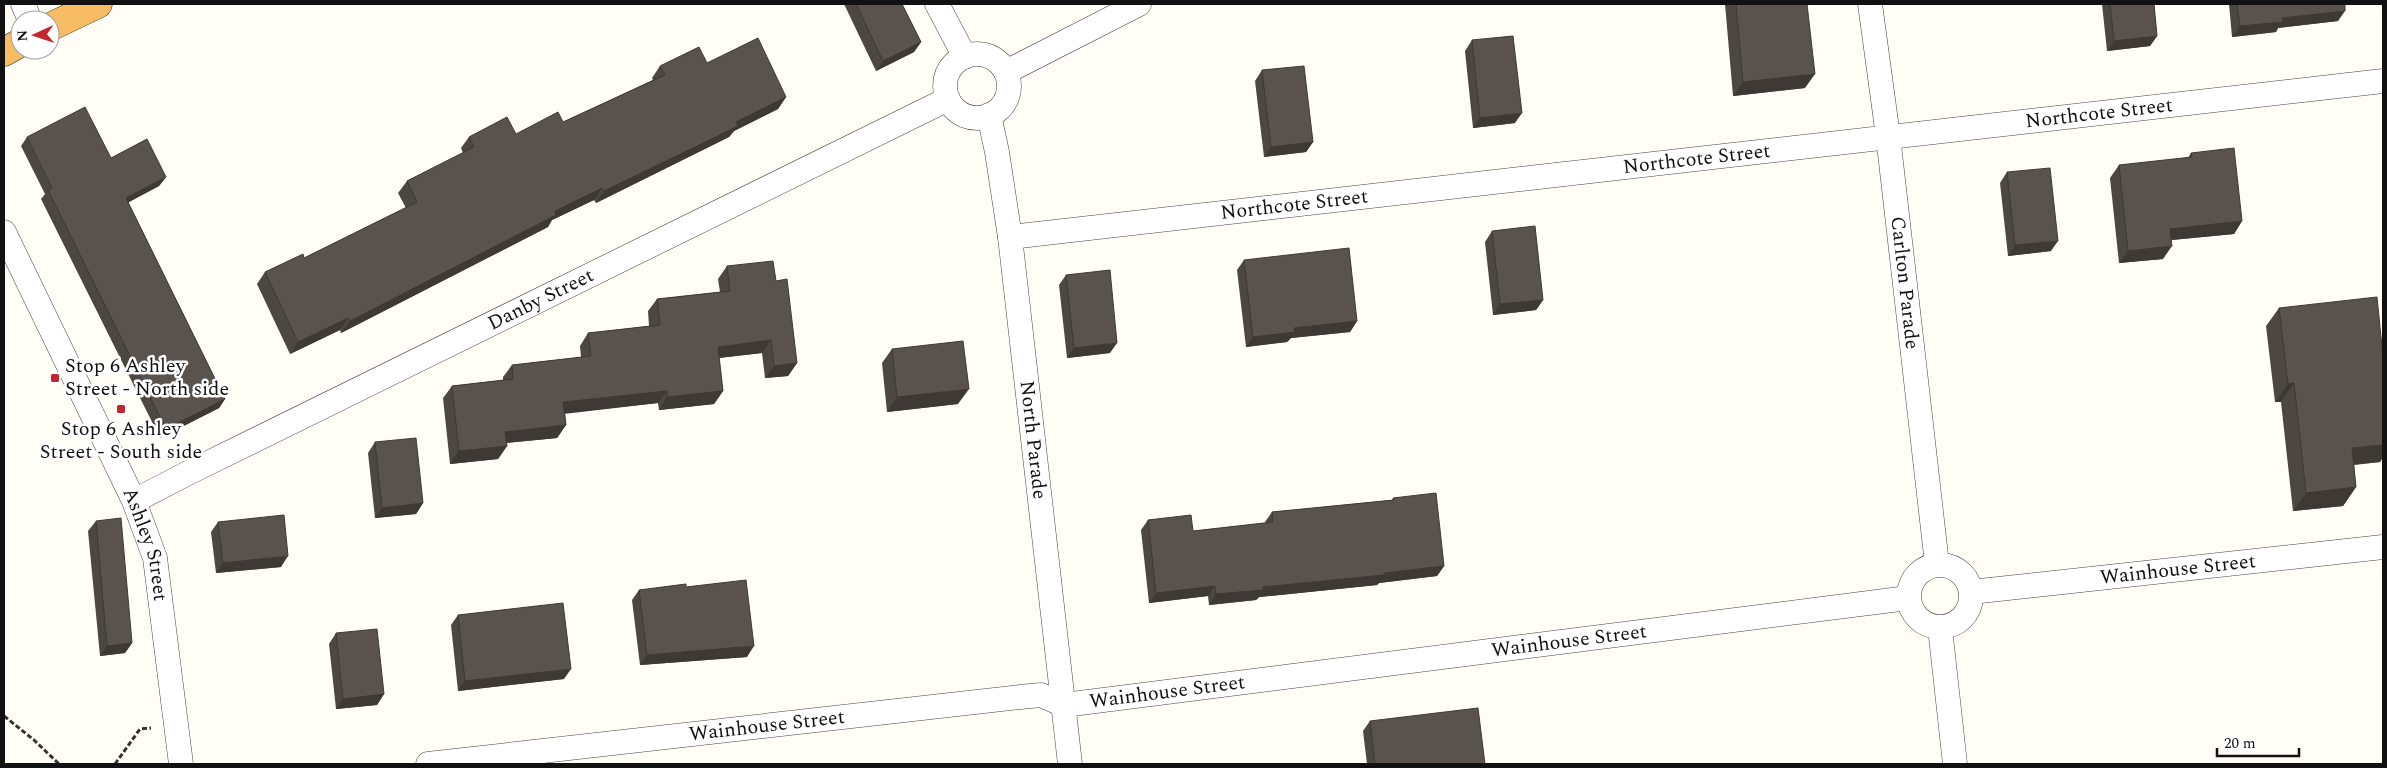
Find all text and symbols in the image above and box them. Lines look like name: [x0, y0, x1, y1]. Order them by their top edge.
north arrow: [10, 10, 60, 60]
text: N: [12, 29, 33, 42]
street label: Northcote Street: [2024, 90, 2174, 137]
street label: Northcote Street: [1621, 136, 1772, 182]
street label: Northcote Street: [1219, 181, 1369, 228]
street label: Carlton Parade: [1882, 215, 1927, 351]
street label: Danby Street: [483, 261, 599, 338]
place label: Stop 6 Ashley Street - North side: [65, 351, 229, 404]
marker: Stop 6 Ashley Street - North side: [49, 372, 61, 384]
street label: North Parade: [1011, 379, 1055, 501]
marker: Stop 6 Ashley Street - South side: [115, 403, 127, 415]
place label: Stop 6 Ashley Street - South side: [40, 414, 202, 467]
street label: Ashley Street: [115, 482, 175, 603]
street label: Wainhouse Street: [2098, 546, 2257, 593]
street label: Wainhouse Street: [1490, 616, 1649, 666]
street label: Wainhouse Street: [1088, 667, 1247, 717]
street label: Wainhouse Street: [687, 702, 846, 749]
scale bar: [2217, 726, 2300, 758]
text: 20 m: [2224, 732, 2256, 755]

